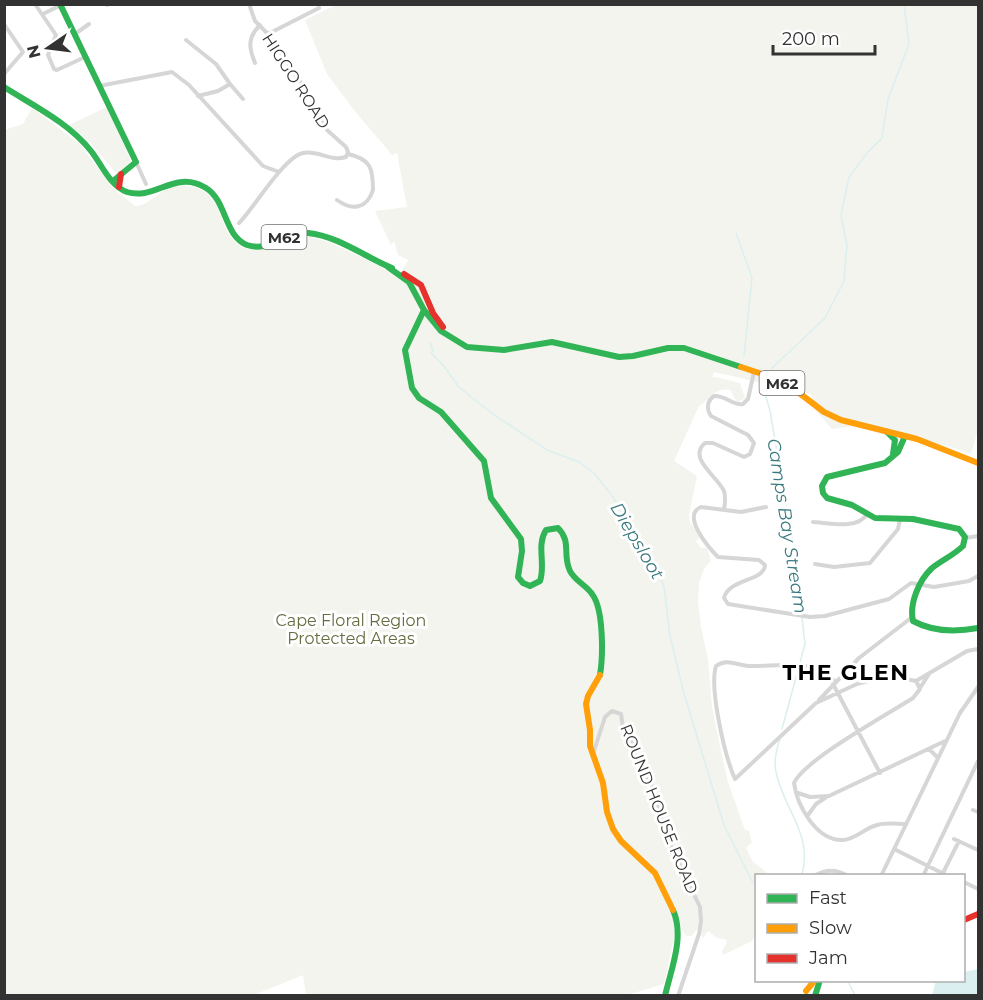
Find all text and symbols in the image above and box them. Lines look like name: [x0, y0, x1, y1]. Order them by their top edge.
north arrow: [18, 18, 78, 78]
scale bar: [773, 18, 875, 56]
text: 200 m: [782, 28, 840, 50]
street label: HIGGO ROAD: [258, 30, 334, 132]
text: N: [23, 43, 45, 60]
road number: M62: [262, 225, 306, 249]
road number: M62: [760, 371, 804, 395]
water label: Camps Bay Stream: [762, 437, 812, 615]
water label: Diepsloot: [605, 498, 669, 584]
park label: Cape Floral Region Protected Areas: [276, 611, 426, 648]
district label: THE GLEN: [782, 659, 910, 686]
street label: ROUND HOUSE ROAD: [616, 721, 702, 897]
legend: [755, 874, 965, 982]
text: Fast: [809, 887, 847, 909]
text: Slow: [809, 917, 852, 939]
text: Jam: [808, 947, 848, 969]

